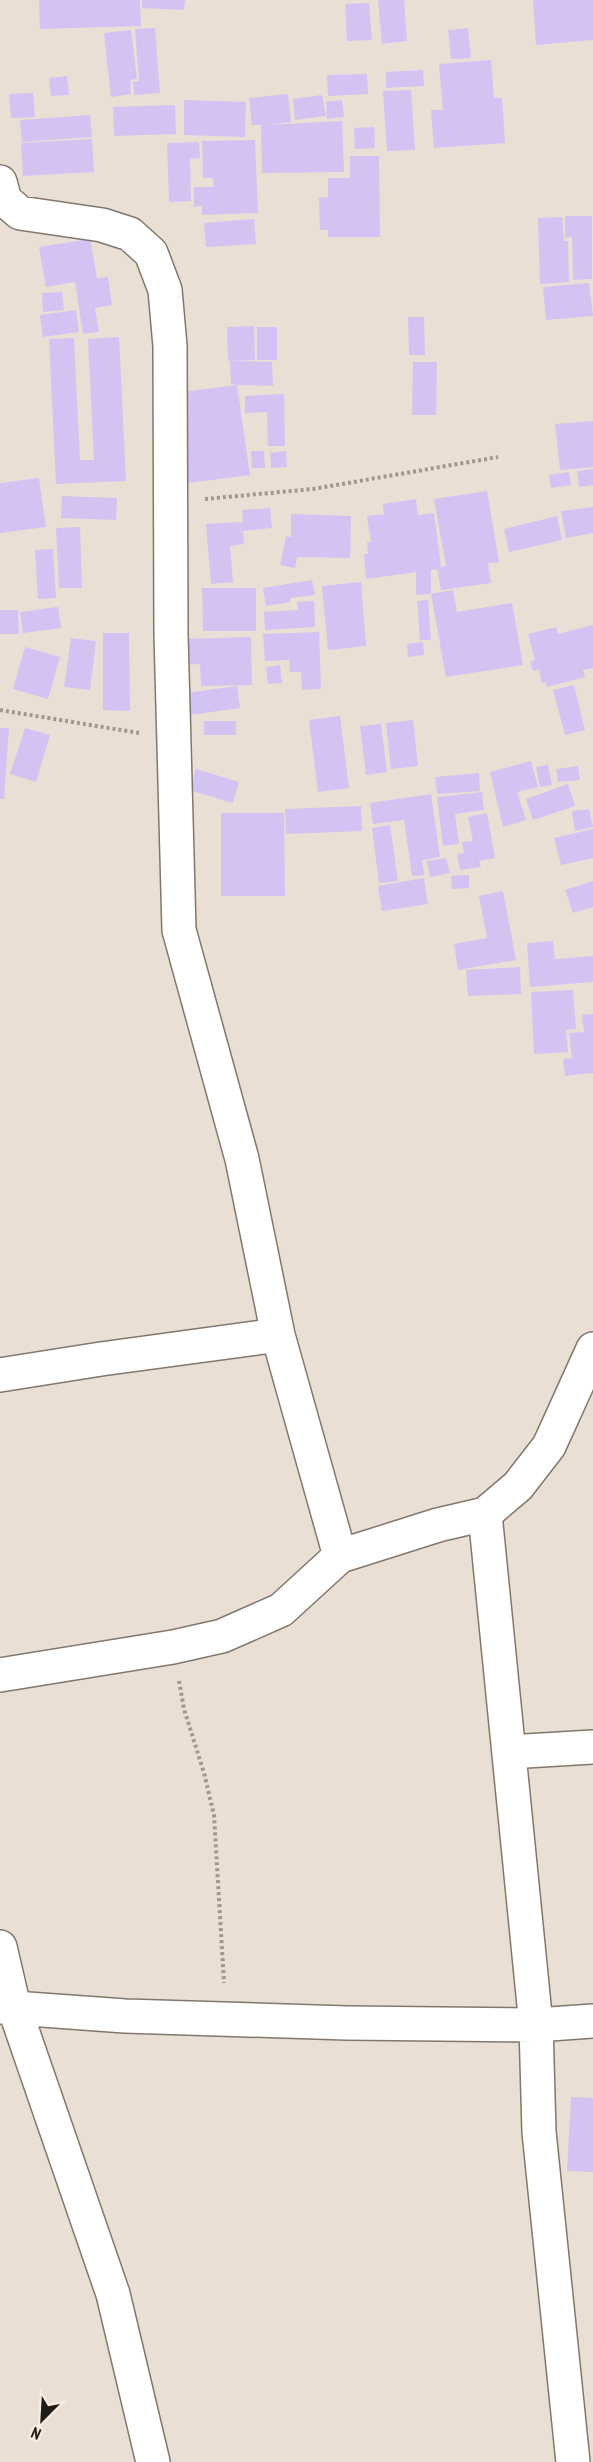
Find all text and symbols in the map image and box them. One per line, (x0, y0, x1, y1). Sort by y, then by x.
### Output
north arrow (12, 2390, 72, 2450)
text: N (28, 2423, 44, 2445)

